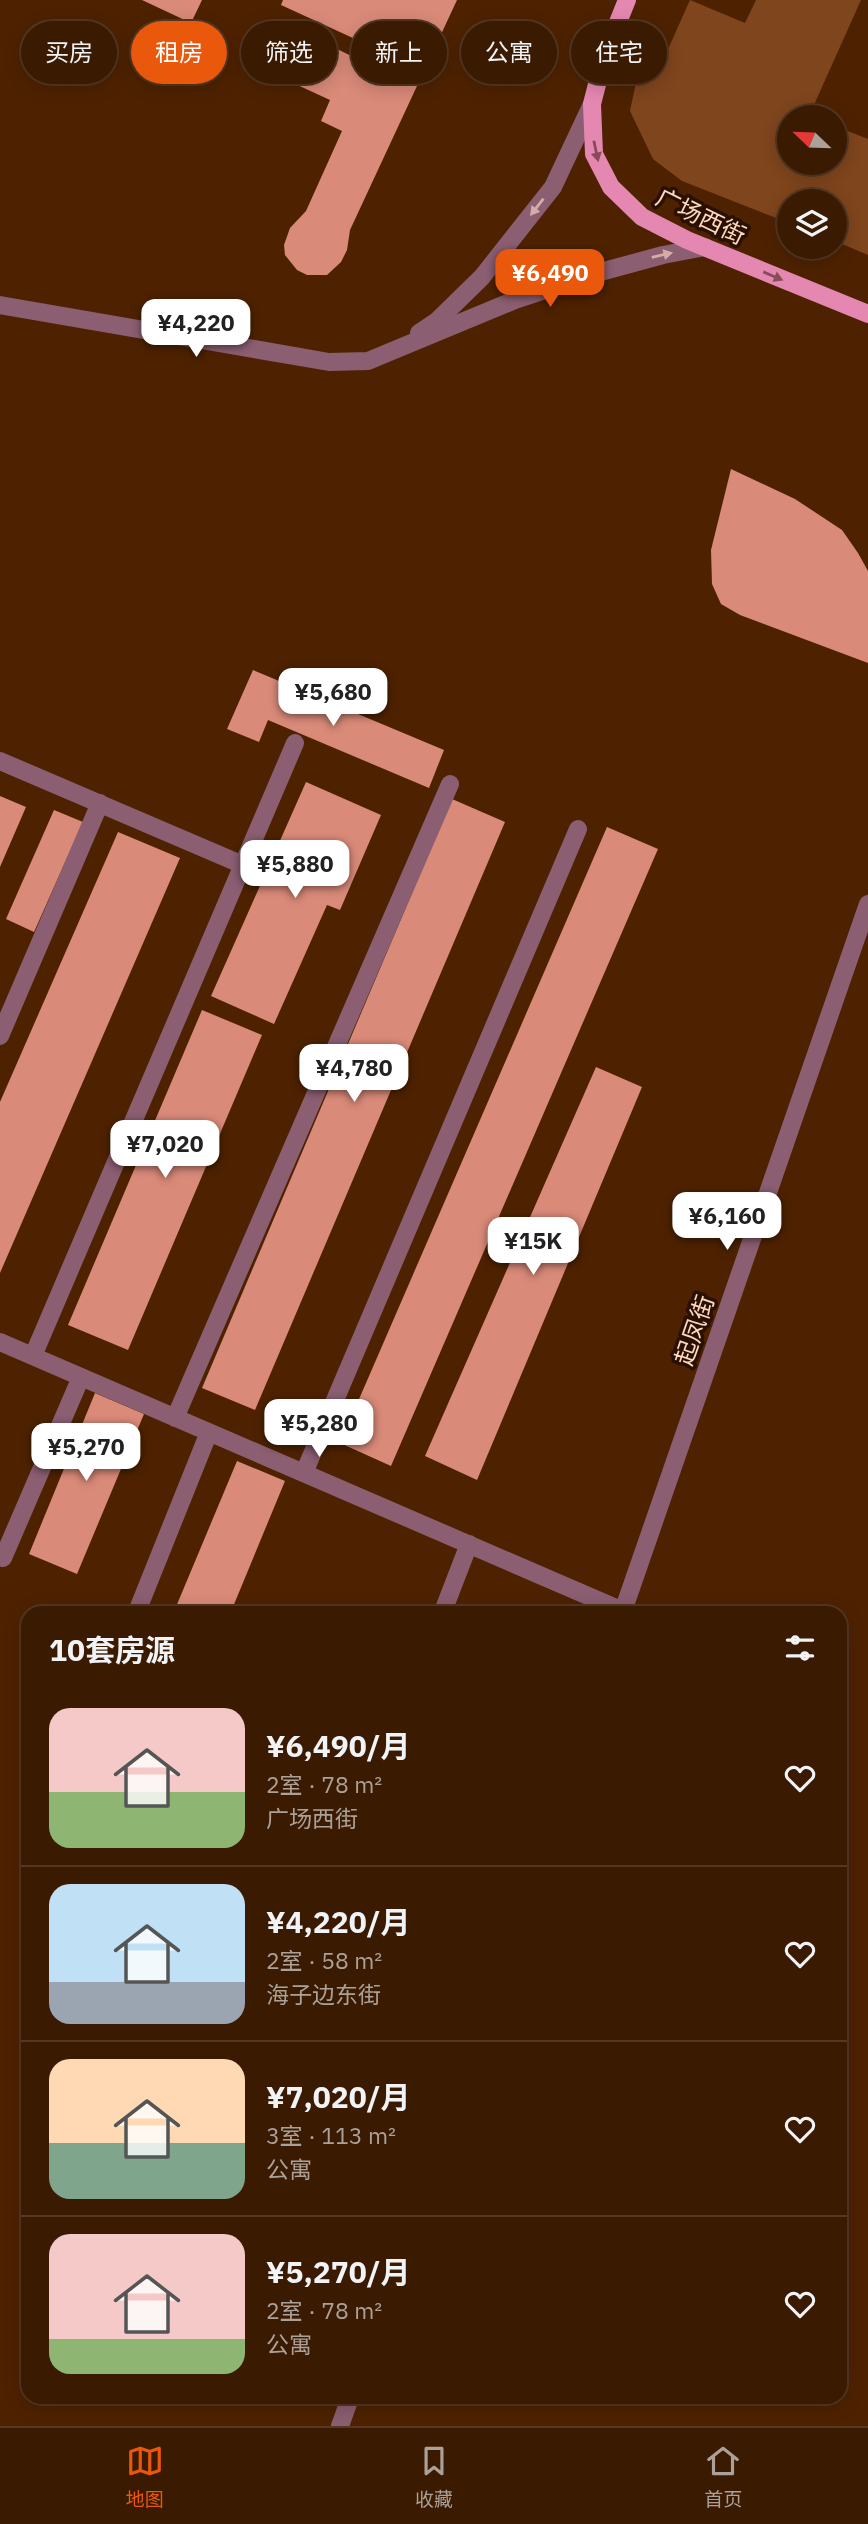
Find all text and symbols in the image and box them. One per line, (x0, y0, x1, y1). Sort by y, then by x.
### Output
chip: 买房 (21, 21, 117, 84)
chip: 租房 (131, 21, 227, 84)
chip: 筛选 (241, 21, 337, 84)
chip: 新上 (351, 21, 447, 84)
chip: 公寓 (461, 21, 557, 84)
chip: 住宅 (571, 21, 667, 84)
north arrow (777, 105, 847, 175)
map controls (777, 105, 847, 259)
one-way arrow (590, 140, 601, 162)
street label: 广场西街 (651, 181, 751, 251)
button: layers (777, 189, 847, 259)
one-way arrow (529, 198, 544, 216)
pin: ¥6,490 (493, 250, 607, 309)
one-way arrow (651, 250, 673, 261)
text: ¥6,490 (511, 257, 589, 287)
one-way arrow (763, 271, 784, 282)
pin: ¥4,220 (139, 300, 253, 359)
text: ¥4,220 (157, 307, 235, 337)
pin: ¥5,680 (276, 668, 390, 728)
text: ¥5,680 (294, 676, 372, 706)
pin: ¥5,880 (238, 841, 352, 900)
text: ¥5,880 (256, 848, 334, 878)
pin: ¥4,780 (297, 1044, 411, 1104)
text: ¥4,780 (315, 1052, 393, 1082)
pin: ¥7,020 (108, 1120, 222, 1180)
text: ¥7,020 (126, 1128, 204, 1158)
pin: ¥6,160 (670, 1192, 784, 1252)
text: ¥6,160 (688, 1200, 766, 1230)
pin: ¥15K (492, 1218, 574, 1277)
text: ¥15K (504, 1225, 562, 1255)
street label: 起凤街 (667, 1291, 721, 1369)
pin: ¥5,280 (262, 1400, 376, 1459)
text: ¥5,280 (280, 1407, 358, 1437)
pin: ¥5,270 (29, 1424, 143, 1483)
text: ¥5,270 (47, 1431, 125, 1461)
icon: filters (781, 1629, 819, 1667)
text: 10套房源 (49, 1630, 175, 1669)
text: ¥6,490/月 (266, 1726, 411, 1765)
icon: home (105, 1736, 189, 1820)
icon: heart (781, 1759, 819, 1797)
text: 2室 · 78 m² (266, 1769, 382, 1799)
text: 广场西街 (266, 1803, 358, 1833)
text: ¥4,220/月 (266, 1902, 411, 1941)
icon: home (105, 1912, 189, 1996)
icon: heart (781, 1935, 819, 1973)
text: 2室 · 58 m² (266, 1945, 382, 1975)
text: 海子边东街 (266, 1979, 381, 2009)
text: ¥7,020/月 (266, 2077, 411, 2116)
icon: home (105, 2087, 189, 2171)
icon: heart (781, 2110, 819, 2148)
text: 3室 · 113 m² (266, 2120, 396, 2150)
text: 公寓 (266, 2154, 312, 2184)
text: ¥5,270/月 (266, 2252, 411, 2291)
icon: home (105, 2262, 189, 2346)
icon: heart (781, 2285, 819, 2323)
text: 2室 · 78 m² (266, 2295, 382, 2325)
text: 公寓 (266, 2329, 312, 2359)
tab: 地图 (126, 2442, 164, 2511)
tab: 收藏 (415, 2442, 453, 2511)
tab: 首页 (704, 2442, 742, 2511)

